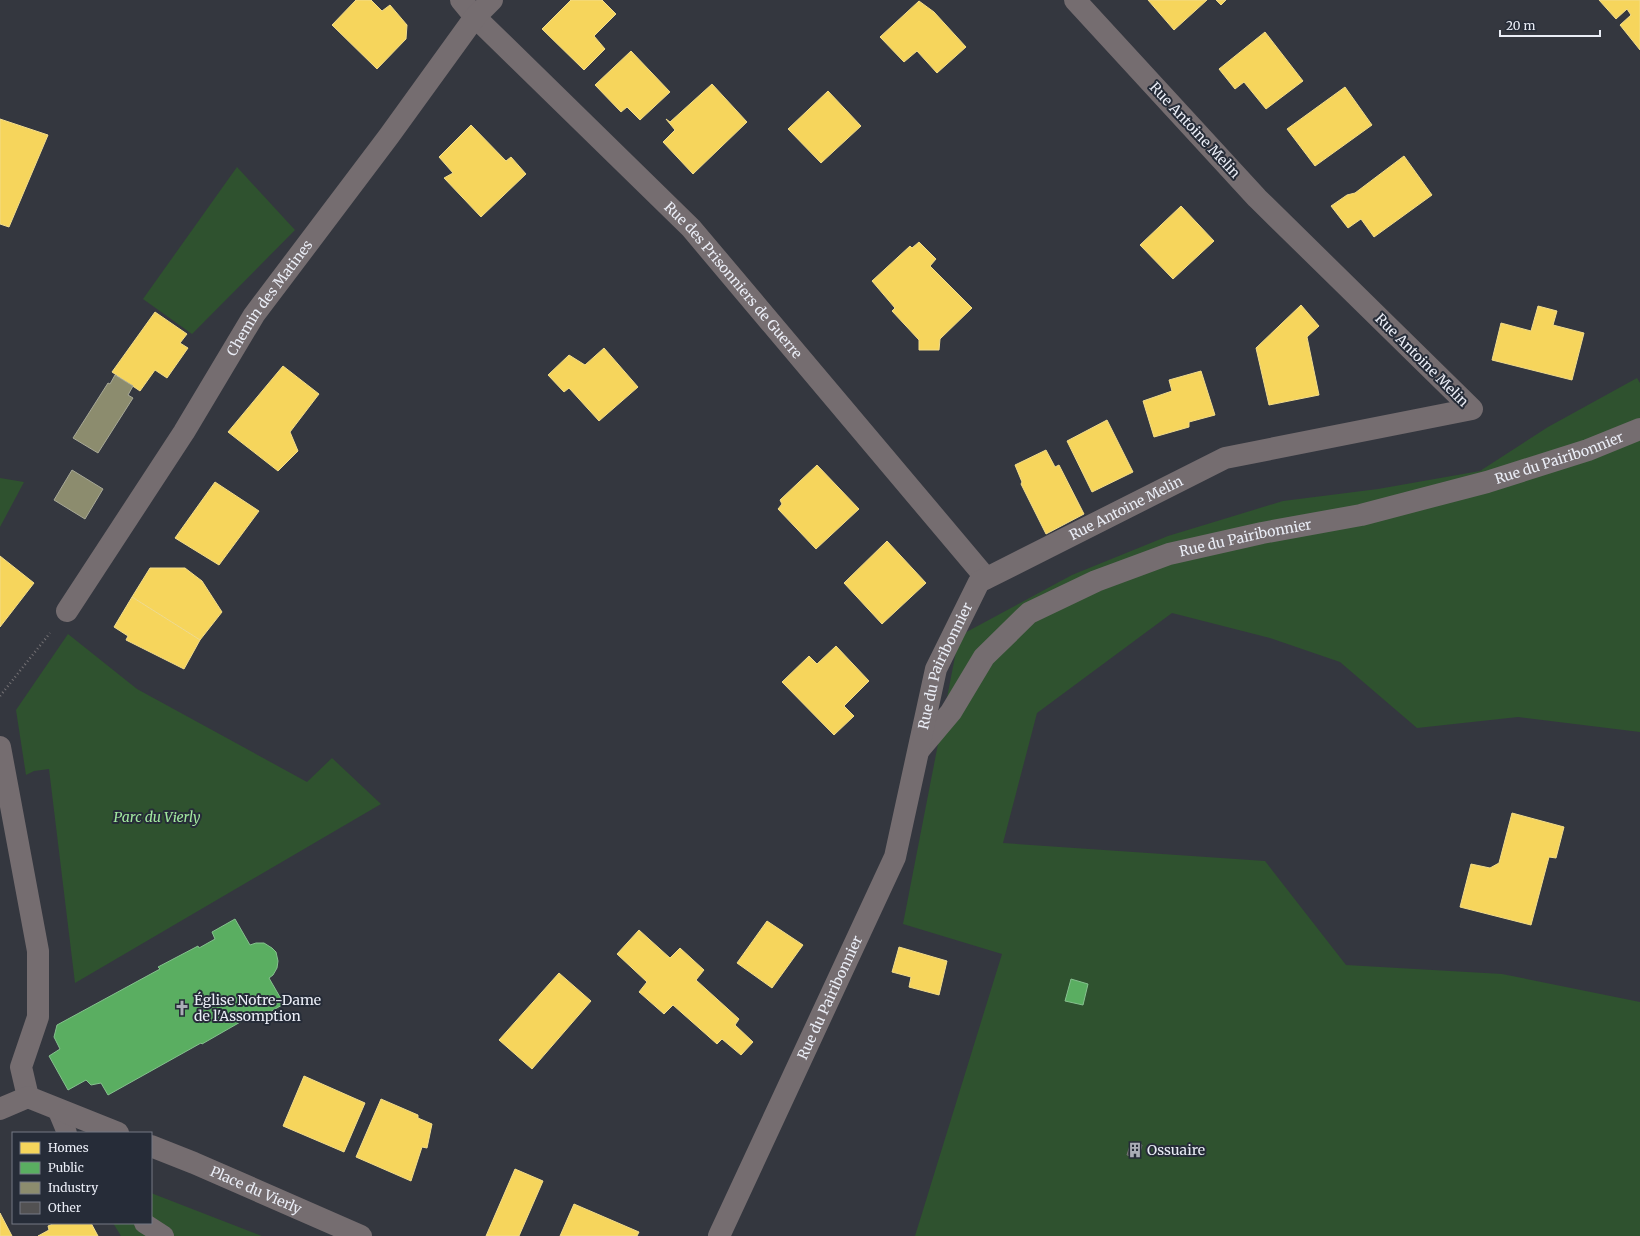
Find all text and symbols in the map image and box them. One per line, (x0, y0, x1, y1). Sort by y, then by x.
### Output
scale bar (1500, 12, 1600, 38)
text: 20 m (1506, 18, 1535, 33)
street label: Rue Antoine Melin (1146, 78, 1244, 182)
street label: Rue des Prisonniers de Guerre (660, 198, 806, 362)
street label: Chemin des Matines (223, 236, 317, 359)
street label: Rue Antoine Melin (1372, 310, 1472, 410)
street label: Rue du Pairibonnier (1492, 428, 1626, 488)
street label: Rue Antoine Melin (1066, 472, 1186, 544)
street label: Rue du Pairibonnier (1178, 515, 1313, 560)
street label: Rue du Pairibonnier (914, 599, 976, 731)
park label: Parc du Vierly (114, 808, 201, 826)
street label: Rue du Pairibonnier (793, 933, 866, 1062)
place label: Église Notre-Dame de l'Assomption (194, 991, 321, 1025)
church icon: Église Notre-Dame de l'Assomption (173, 999, 191, 1017)
legend (12, 1132, 152, 1224)
text: Homes (48, 1140, 89, 1155)
building icon: Ossuaire (1126, 1141, 1144, 1159)
place label: Ossuaire (1147, 1141, 1205, 1159)
text: Public (48, 1160, 84, 1175)
street label: Place du Vierly (208, 1162, 305, 1218)
text: Industry (48, 1180, 98, 1195)
text: Other (48, 1200, 82, 1215)

